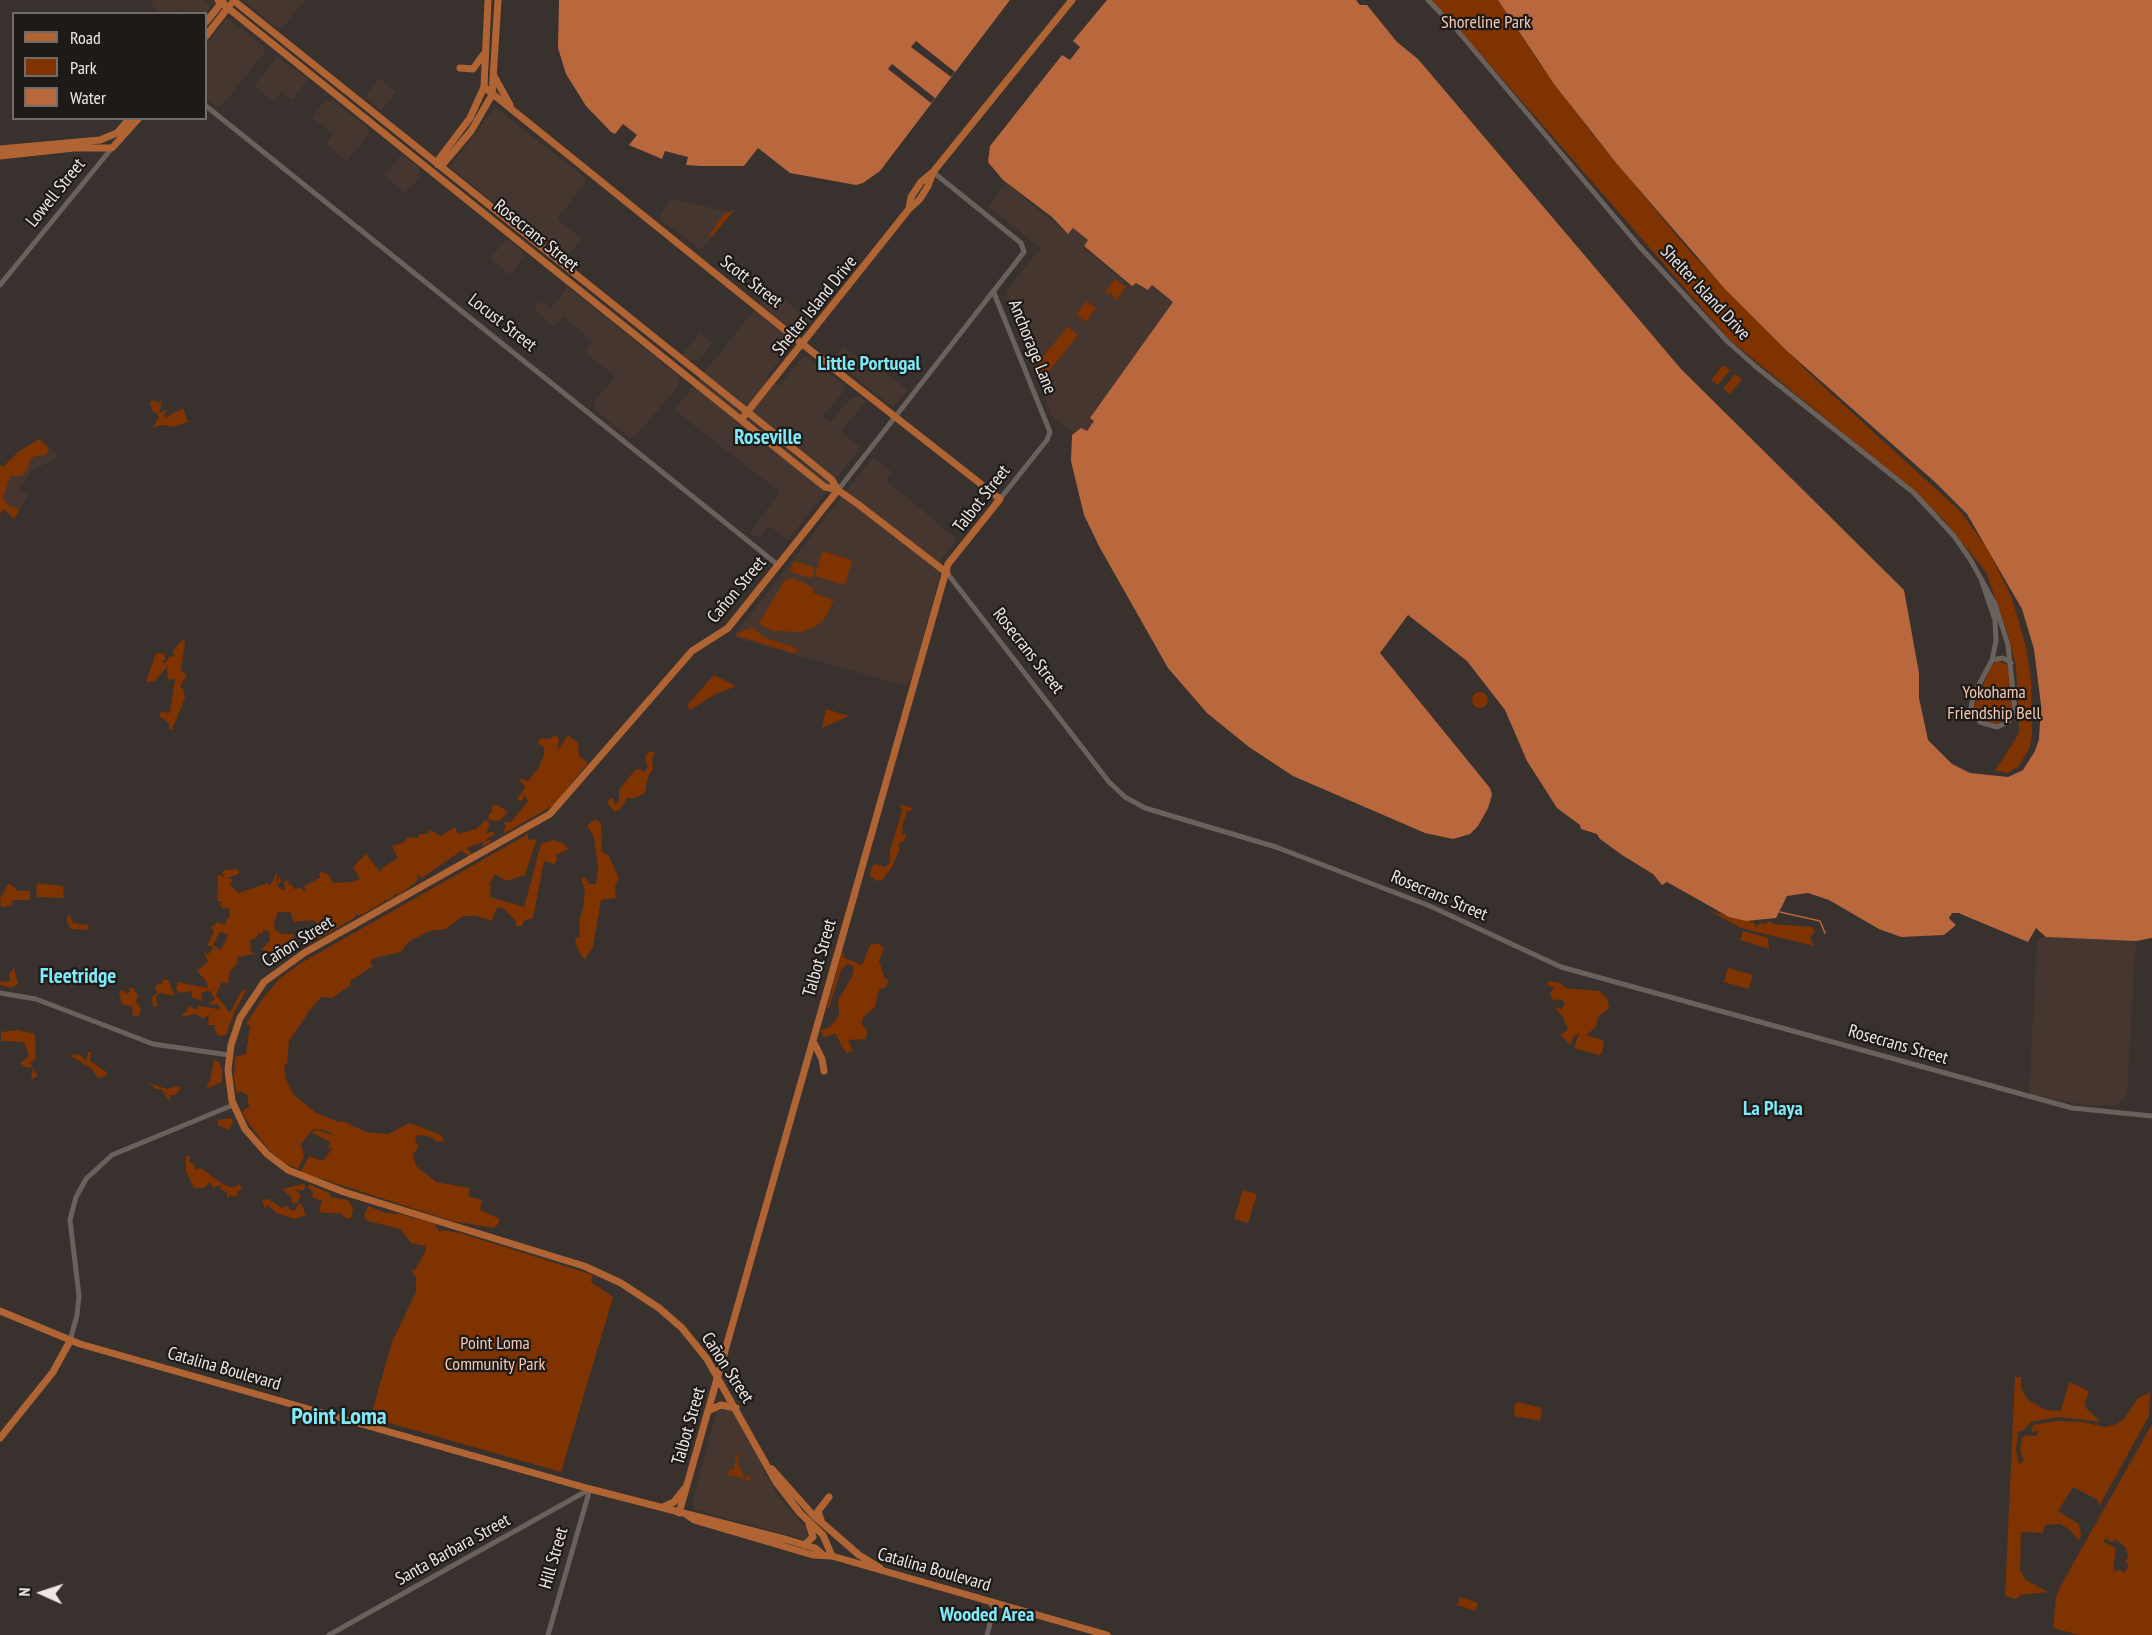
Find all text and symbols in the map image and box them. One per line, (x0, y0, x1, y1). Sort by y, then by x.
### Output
legend (12, 12, 207, 120)
park label: Shoreline Park (1441, 12, 1531, 34)
text: Road (70, 26, 101, 49)
text: Park (70, 56, 97, 79)
text: Water (70, 86, 106, 109)
street label: Lowell Street (22, 154, 90, 232)
street label: Rosecrans Street (489, 195, 583, 277)
street label: Shelter Island Drive (1655, 241, 1755, 345)
street label: Scott Street (716, 251, 786, 313)
street label: Shelter Island Drive (768, 252, 862, 360)
street label: Locust Street (464, 290, 540, 356)
street label: Anchorage Lane (1003, 297, 1061, 397)
district label: Little Portugal (818, 352, 920, 376)
district label: Roseville (734, 425, 802, 451)
street label: Talbot Street (949, 461, 1015, 537)
street label: Cañon Street (703, 552, 771, 628)
street label: Rosecrans Street (988, 604, 1068, 698)
park label: Yokohama Friendship Bell (1947, 682, 2041, 724)
street label: Rosecrans Street (1388, 866, 1490, 926)
street label: Cañon Street (258, 912, 338, 972)
street label: Talbot Street (799, 917, 841, 999)
district label: Fleetridge (40, 964, 116, 990)
street label: Rosecrans Street (1846, 1020, 1950, 1070)
district label: La Playa (1743, 1097, 1803, 1121)
street label: Cañon Street (696, 1329, 758, 1407)
park label: Point Loma Community Park (445, 1333, 545, 1376)
street label: Catalina Boulevard (165, 1343, 283, 1395)
street label: Talbot Street (668, 1385, 710, 1467)
district label: Point Loma (291, 1403, 387, 1431)
street label: Santa Barbara Street (392, 1510, 514, 1590)
street label: Hill Street (535, 1525, 573, 1591)
street label: Catalina Boulevard (875, 1544, 993, 1596)
north arrow (12, 1563, 72, 1623)
text: N (14, 1587, 34, 1597)
district label: Wooded Area (940, 1603, 1034, 1627)

